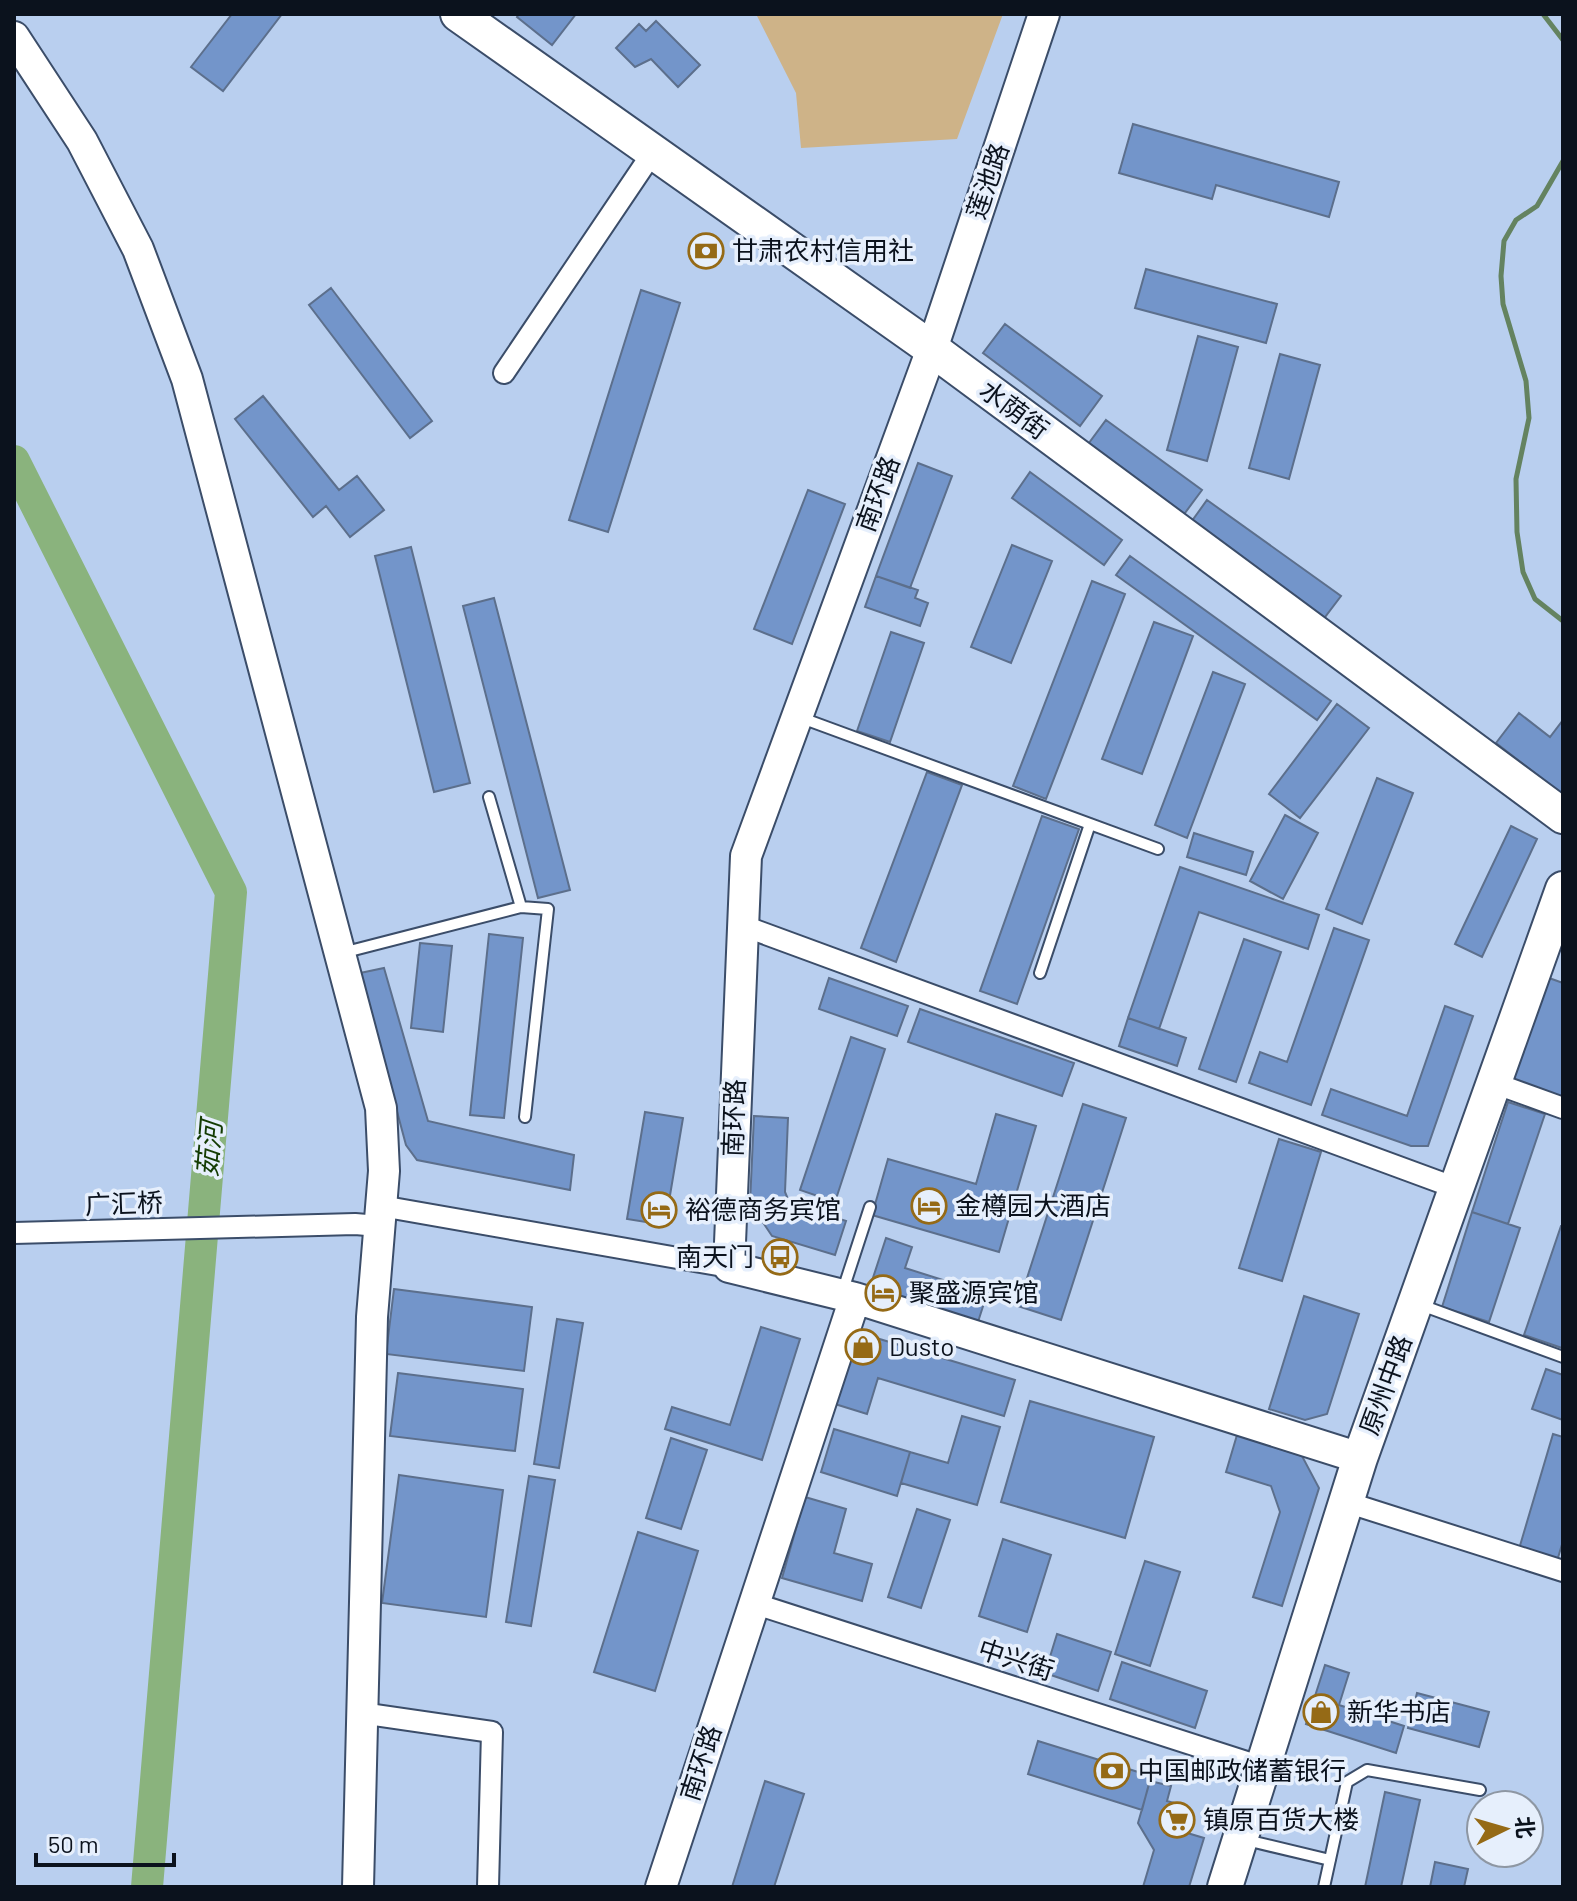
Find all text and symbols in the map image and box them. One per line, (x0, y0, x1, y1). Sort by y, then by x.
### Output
street label: 莲池路 (959, 139, 1014, 222)
bank icon: 甘肃农村信用社 (687, 232, 725, 270)
place label: 甘肃农村信用社 (732, 234, 914, 265)
street label: 水荫街 (974, 373, 1055, 445)
street label: 南环路 (849, 452, 904, 535)
street label: 南环路 (716, 1078, 749, 1157)
water label: 茹河 (189, 1115, 228, 1178)
street label: 广汇桥 (84, 1186, 163, 1219)
hotel icon: 金樽园大酒店 (910, 1187, 948, 1225)
place label: 金樽园大酒店 (955, 1189, 1111, 1220)
hotel icon: 裕德商务宾馆 (640, 1191, 678, 1229)
place label: 裕德商务宾馆 (685, 1193, 841, 1224)
bus stop icon: 南天门 (761, 1238, 799, 1276)
place label: 南天门 (676, 1240, 754, 1271)
hotel icon: 聚盛源宾馆 (864, 1274, 902, 1312)
place label: 聚盛源宾馆 (909, 1276, 1039, 1307)
shop icon: Dusto (844, 1328, 882, 1366)
place label: Dusto (889, 1330, 954, 1361)
street label: 原州中路 (1352, 1330, 1417, 1439)
street label: 中兴街 (975, 1632, 1058, 1685)
shop icon: 新华书店 (1302, 1693, 1340, 1731)
place label: 新华书店 (1347, 1695, 1451, 1726)
street label: 南环路 (673, 1721, 726, 1804)
bank icon: 中国邮政储蓄银行 (1093, 1752, 1131, 1790)
place label: 中国邮政储蓄银行 (1138, 1754, 1346, 1785)
north arrow (1465, 1789, 1545, 1869)
supermarket icon: 镇原百货大楼 (1158, 1801, 1196, 1839)
place label: 镇原百货大楼 (1203, 1803, 1359, 1834)
text: 北 (1512, 1815, 1540, 1839)
scale bar (36, 1817, 174, 1867)
text: 50 m (48, 1829, 99, 1858)

